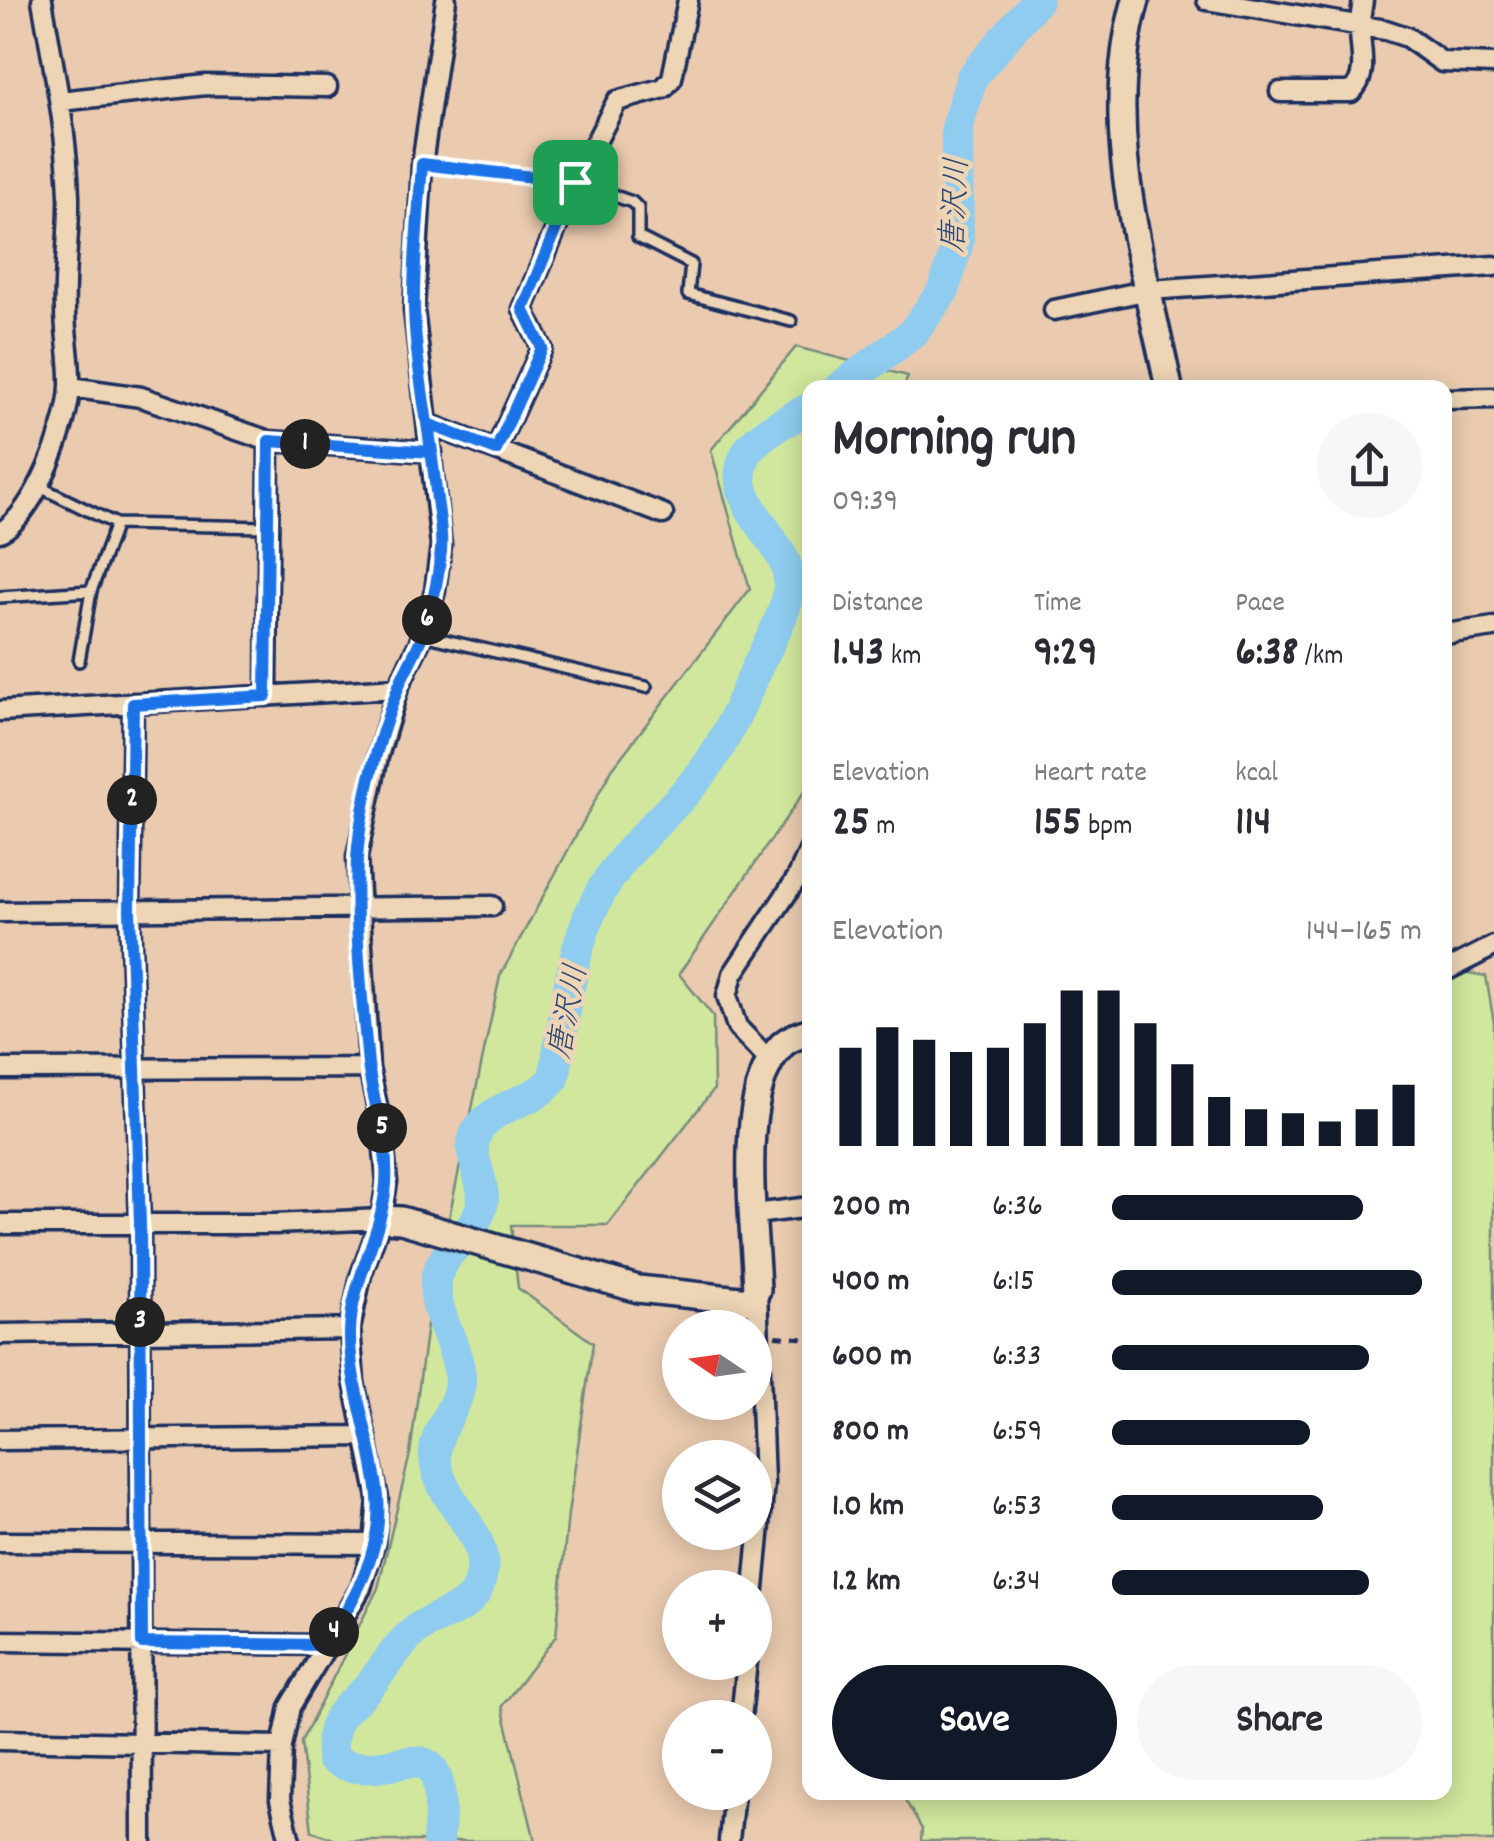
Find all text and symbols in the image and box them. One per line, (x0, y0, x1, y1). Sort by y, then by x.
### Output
pin (533, 140, 618, 225)
icon: arrive (548, 155, 603, 210)
water label: 唐沢川 (933, 156, 983, 254)
text: Morning run (832, 403, 1076, 482)
button: share (1317, 413, 1422, 518)
pin: 1 (280, 419, 330, 469)
text: 1 (302, 424, 308, 464)
text: 09:39 (832, 480, 898, 526)
text: Distance (832, 585, 923, 625)
text: Time (1034, 585, 1082, 625)
text: Pace (1235, 585, 1285, 625)
pin: 6 (402, 595, 452, 645)
text: 6 (420, 600, 434, 640)
text: 1.43 (832, 625, 884, 685)
text: 9:29 (1034, 625, 1097, 685)
text: 6:38 (1235, 625, 1298, 685)
text: km (884, 638, 921, 678)
text: /km (1298, 638, 1343, 678)
text: Elevation (832, 755, 929, 795)
text: Heart rate (1034, 755, 1147, 795)
text: kcal (1235, 755, 1278, 795)
pin: 2 (107, 775, 157, 825)
text: 2 (126, 780, 138, 820)
text: 25 (832, 795, 870, 855)
text: 155 (1034, 795, 1082, 855)
text: 114 (1235, 795, 1271, 855)
text: m (870, 808, 895, 848)
text: bpm (1082, 808, 1132, 848)
text: Elevation (832, 910, 943, 956)
text: 144–165 m (1306, 910, 1422, 956)
water label: 唐沢川 (539, 960, 603, 1063)
pin: 5 (357, 1103, 407, 1153)
text: 5 (376, 1108, 388, 1148)
text: 200 m (832, 1185, 910, 1231)
text: 6:36 (992, 1185, 1043, 1231)
text: 400 m (832, 1260, 909, 1306)
text: 6:15 (992, 1260, 1035, 1306)
pin: 3 (115, 1297, 165, 1347)
text: 3 (134, 1302, 146, 1342)
north arrow (662, 1310, 772, 1420)
map controls (662, 1310, 772, 1810)
text: 600 m (832, 1335, 912, 1381)
text: 6:33 (992, 1335, 1041, 1381)
text: 800 m (832, 1410, 909, 1456)
text: 6:59 (992, 1410, 1042, 1456)
button: layers (662, 1440, 772, 1550)
text: 1.0 km (832, 1485, 904, 1531)
text: 6:53 (992, 1485, 1042, 1531)
text: 1.2 km (832, 1560, 901, 1606)
text: 6:34 (992, 1560, 1040, 1606)
button: + (662, 1570, 772, 1680)
pin: 4 (309, 1607, 359, 1657)
text: 4 (328, 1612, 340, 1652)
button: Save (832, 1665, 1117, 1780)
button: Share (1137, 1665, 1422, 1780)
button: − (662, 1700, 772, 1810)

